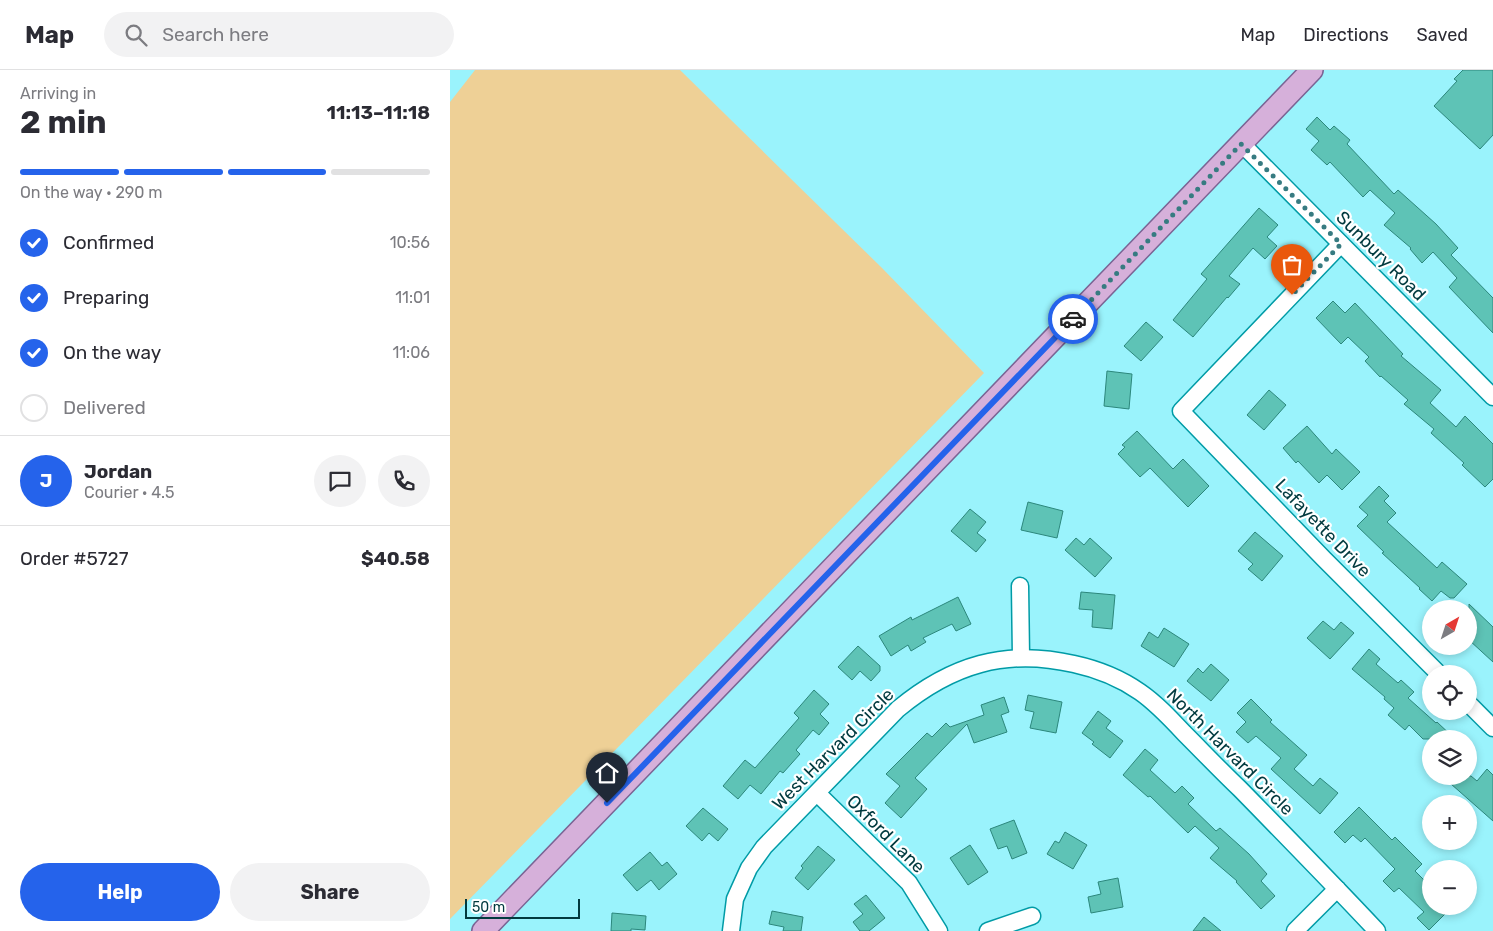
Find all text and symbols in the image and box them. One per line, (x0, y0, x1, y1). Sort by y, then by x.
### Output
search box (104, 12, 454, 57)
text: Map (25, 21, 74, 49)
icon: search (122, 21, 150, 49)
text: Search here (162, 23, 269, 46)
text: Map (1240, 24, 1275, 46)
text: Directions (1303, 24, 1389, 46)
text: Saved (1417, 24, 1468, 46)
text: Arriving in (20, 84, 96, 103)
text: 11:13–11:18 (327, 101, 430, 124)
text: 2 min (20, 103, 107, 141)
text: On the way · 290 m (20, 183, 163, 202)
street label: Sunbury Road (1332, 207, 1430, 305)
icon: check (20, 229, 48, 257)
text: Confirmed (63, 231, 154, 254)
text: 10:56 (390, 233, 430, 252)
pin (1271, 244, 1313, 295)
icon: bag (1278, 251, 1306, 279)
icon: check (20, 284, 48, 312)
text: Preparing (63, 286, 149, 309)
text: 11:01 (395, 288, 430, 307)
courier (1048, 294, 1098, 344)
icon: car (1059, 305, 1087, 333)
icon: check (20, 339, 48, 367)
text: On the way (63, 341, 161, 364)
text: 11:06 (392, 343, 430, 362)
text: Delivered (63, 396, 146, 419)
button: chat (314, 455, 366, 507)
button: phone (378, 455, 430, 507)
text: Jordan (84, 460, 152, 483)
text: J (40, 469, 52, 492)
street label: Lafayette Drive (1271, 474, 1375, 582)
text: Courier · 4.5 (84, 483, 174, 502)
text: Order #5727 (20, 547, 128, 570)
text: $40.58 (361, 547, 430, 570)
north arrow (1422, 600, 1478, 655)
map controls (1422, 600, 1477, 915)
button: locate (1422, 665, 1477, 720)
street label: West Harvard Circle (768, 684, 898, 814)
street label: North Harvard Circle (1162, 684, 1298, 820)
button: layers (1422, 730, 1477, 785)
pin (586, 752, 628, 803)
icon: home (593, 759, 621, 787)
street label: Oxford Lane (842, 790, 930, 878)
button: + (1422, 795, 1477, 850)
button: − (1422, 860, 1477, 915)
button: Help (20, 863, 220, 921)
button: Share (230, 863, 430, 921)
scale bar (465, 896, 580, 919)
text: 50 m (472, 899, 505, 916)

